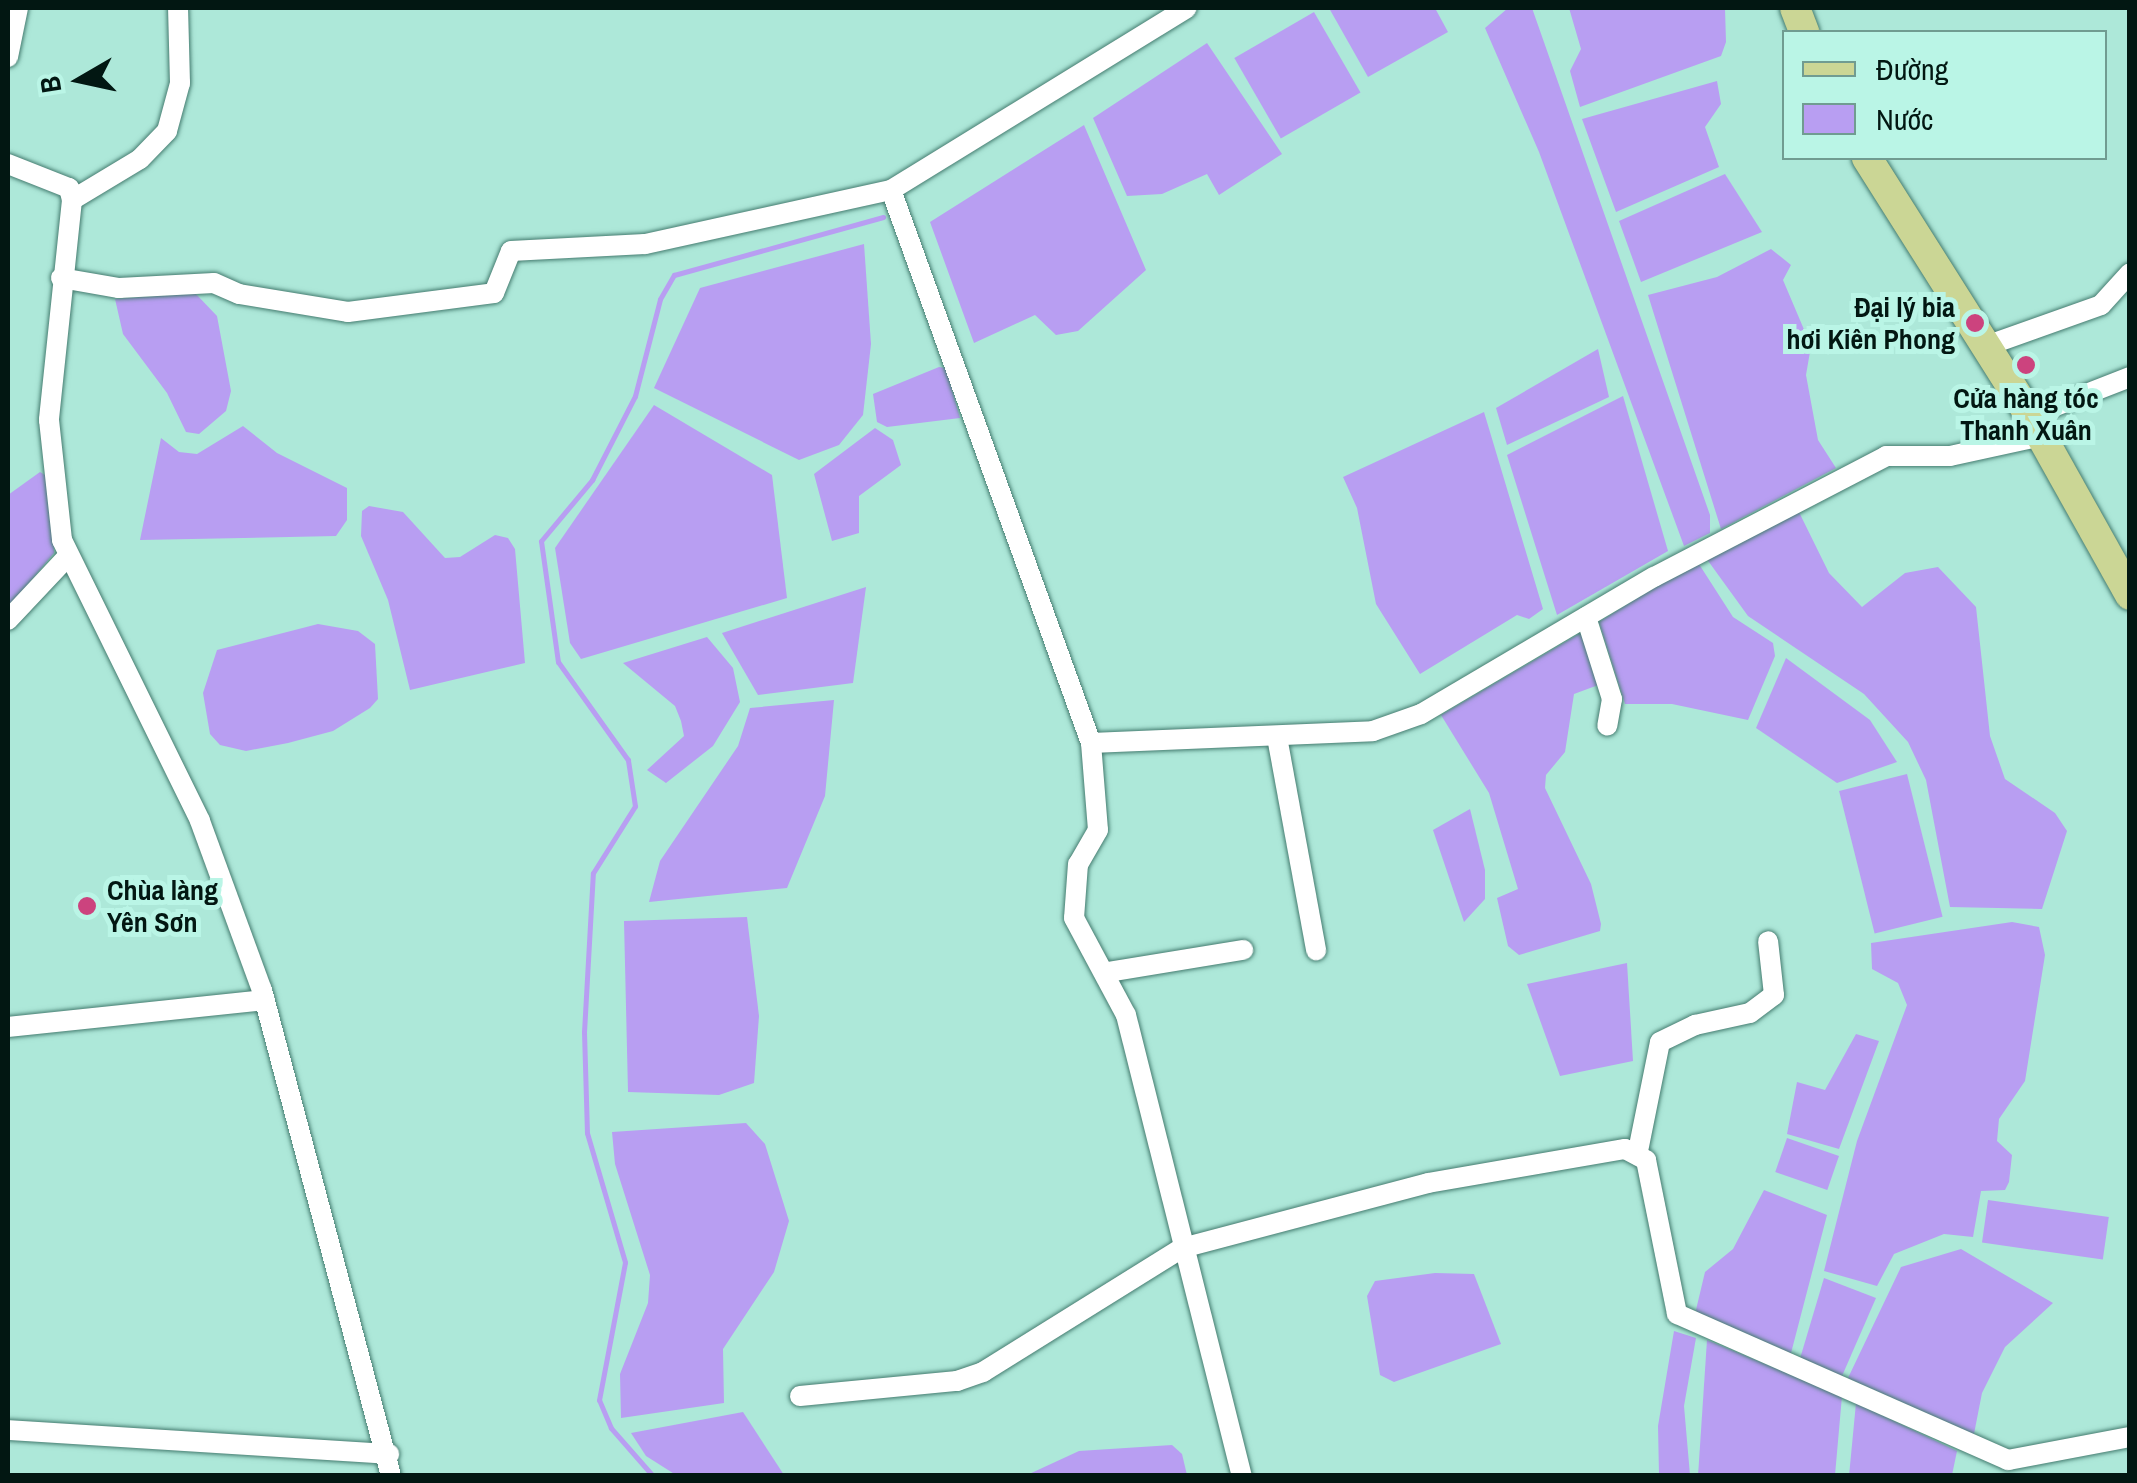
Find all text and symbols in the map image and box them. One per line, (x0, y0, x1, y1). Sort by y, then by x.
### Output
north arrow (30, 30, 130, 130)
legend (1782, 30, 2107, 160)
text: Đường (1876, 49, 1948, 89)
text: B (30, 74, 70, 96)
text: Nước (1876, 99, 1933, 139)
place label: Đại lý bia hơi Kiên Phong (1787, 290, 1955, 356)
marker: Đại lý bia hơi Kiên Phong (1964, 312, 1986, 334)
marker: Cửa hàng tóc Thanh Xuân (2015, 354, 2037, 376)
place label: Cửa hàng tóc Thanh Xuân (1953, 381, 2099, 447)
place label: Chùa làng Yên Sơn (107, 873, 218, 939)
marker: Chùa làng Yên Sơn (76, 895, 98, 917)

